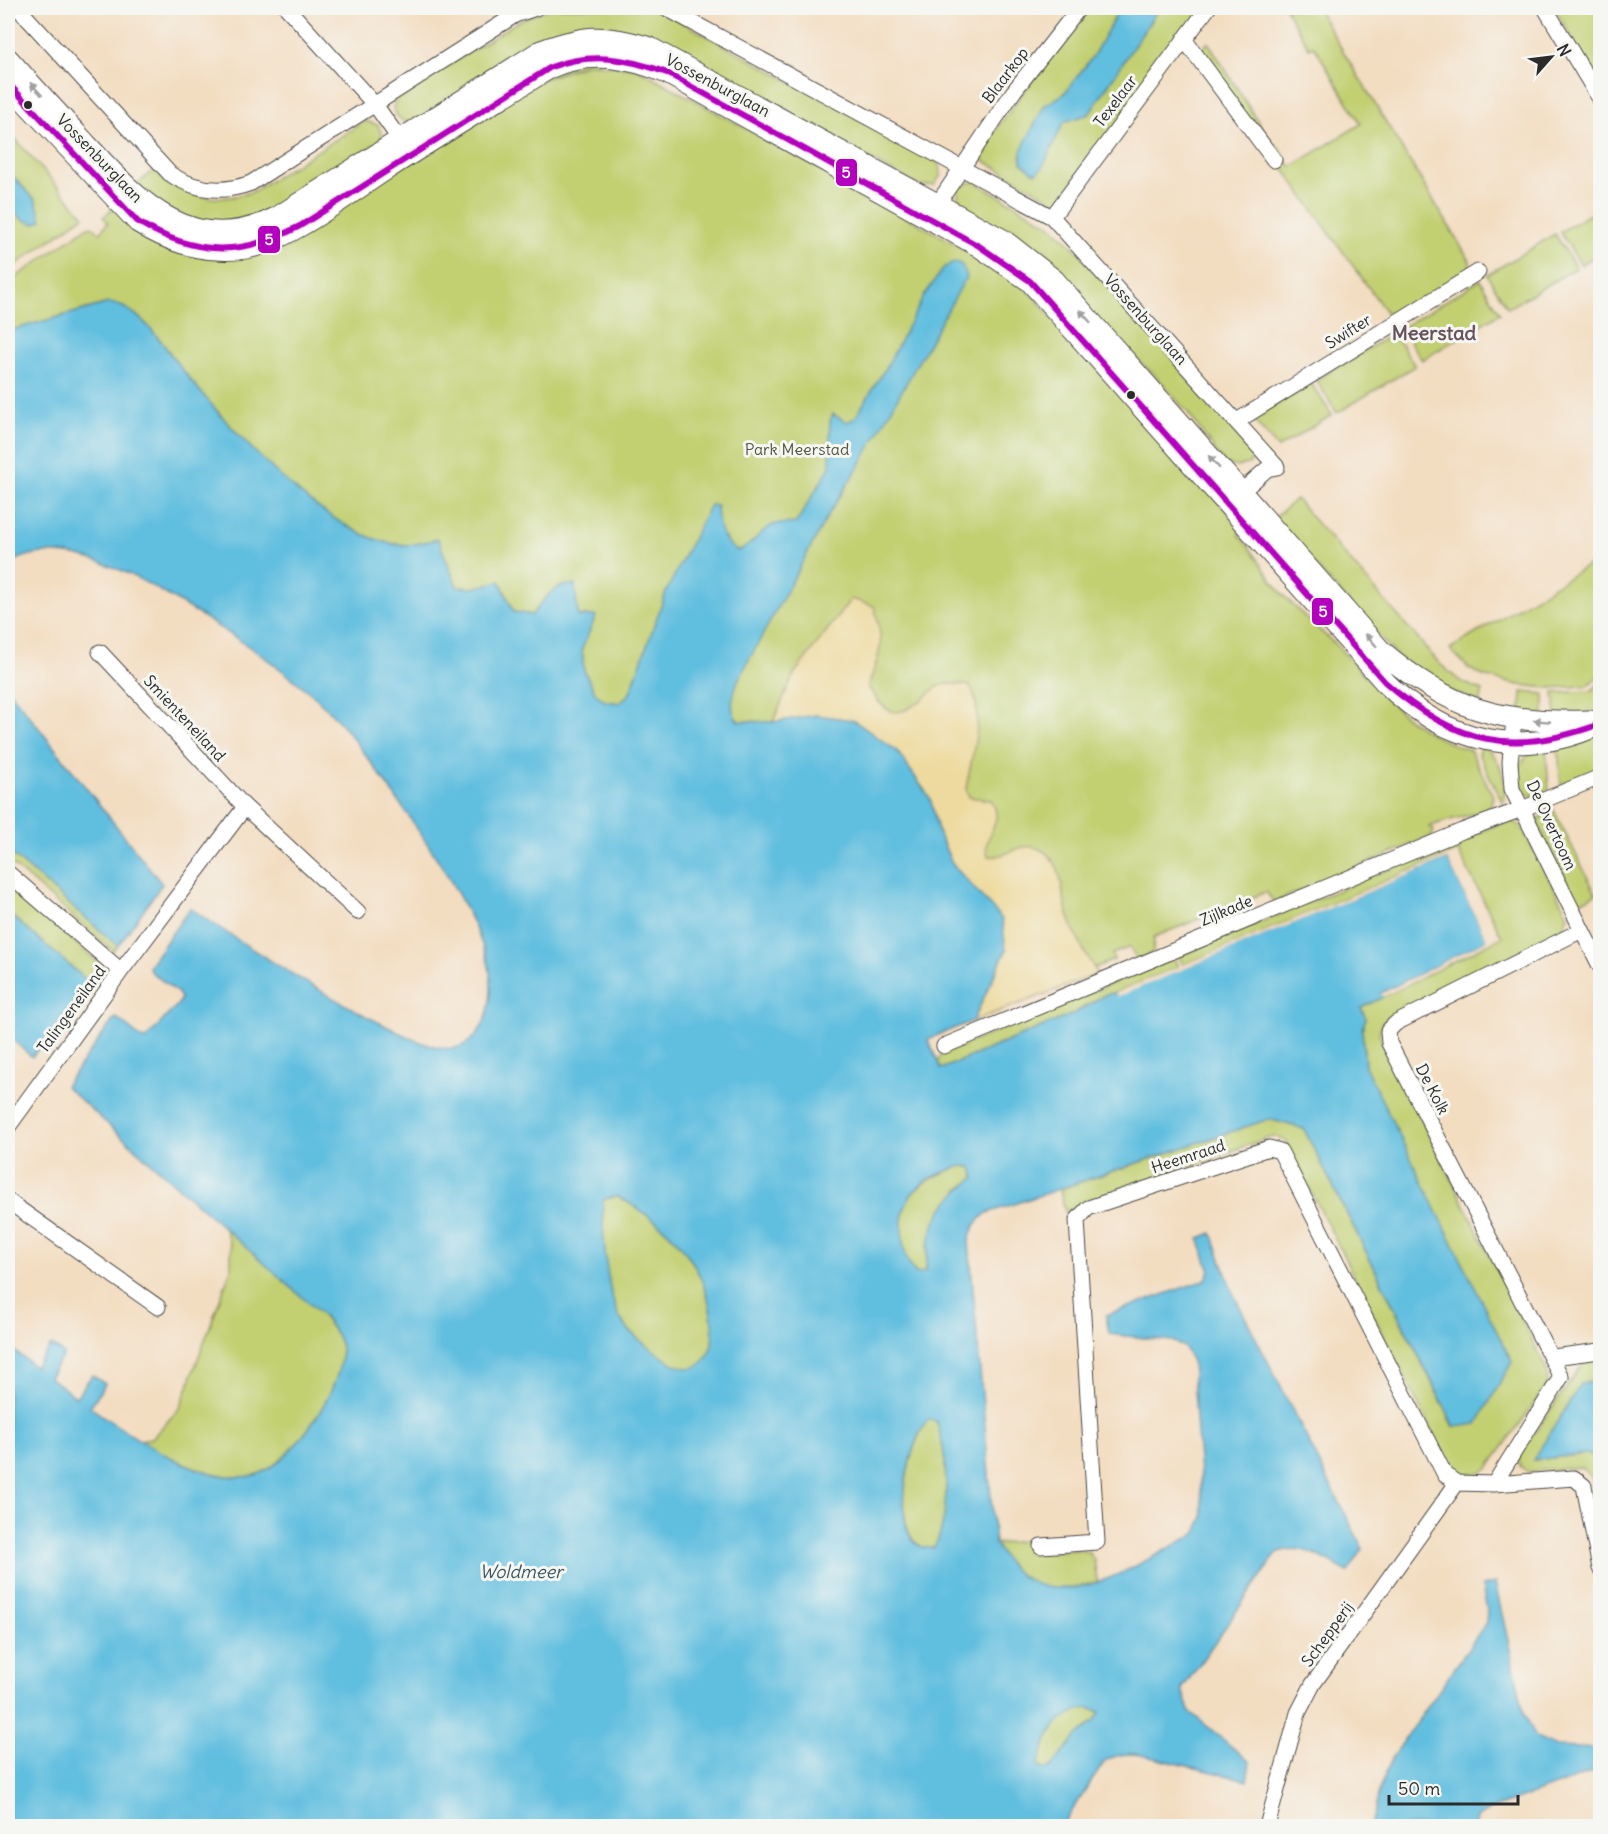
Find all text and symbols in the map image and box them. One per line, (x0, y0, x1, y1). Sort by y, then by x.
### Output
north arrow (1521, 27, 1581, 87)
text: N (1553, 40, 1576, 60)
street label: Blaarkop (977, 43, 1033, 107)
street label: Vossenburglaan (662, 49, 774, 121)
street label: Texelaar (1089, 71, 1141, 131)
one-way arrow (29, 82, 43, 97)
unlabelled marker (22, 99, 34, 111)
street label: Vossenburglaan (53, 110, 147, 206)
line badge: 5 (835, 158, 858, 187)
text: 5 (841, 162, 851, 182)
line badge: 5 (257, 225, 281, 254)
text: 5 (264, 229, 274, 249)
street label: Vossenburglaan (1100, 269, 1192, 369)
one-way arrow (1078, 308, 1092, 323)
street label: Swifter (1321, 309, 1375, 353)
district label: Meerstad (1392, 320, 1477, 345)
unlabelled marker (1125, 389, 1137, 401)
park label: Park Meerstad (745, 439, 849, 459)
one-way arrow (1208, 455, 1221, 470)
line badge: 5 (1311, 597, 1334, 626)
text: 5 (1318, 601, 1328, 621)
one-way arrow (1365, 633, 1378, 648)
street label: Smienteneiland (140, 671, 230, 765)
one-way arrow (1533, 716, 1552, 726)
street label: De Overtoom (1523, 777, 1581, 873)
street label: Zijlkade (1197, 890, 1255, 930)
street label: Talingeneiland (33, 961, 109, 1057)
street label: De Kolk (1412, 1060, 1454, 1118)
street label: Heemraad (1149, 1135, 1227, 1177)
water label: Woldmeer (480, 1560, 565, 1583)
street label: Schepperij (1297, 1598, 1357, 1670)
scale bar (1389, 1768, 1518, 1806)
text: 50 m (1398, 1777, 1440, 1800)

